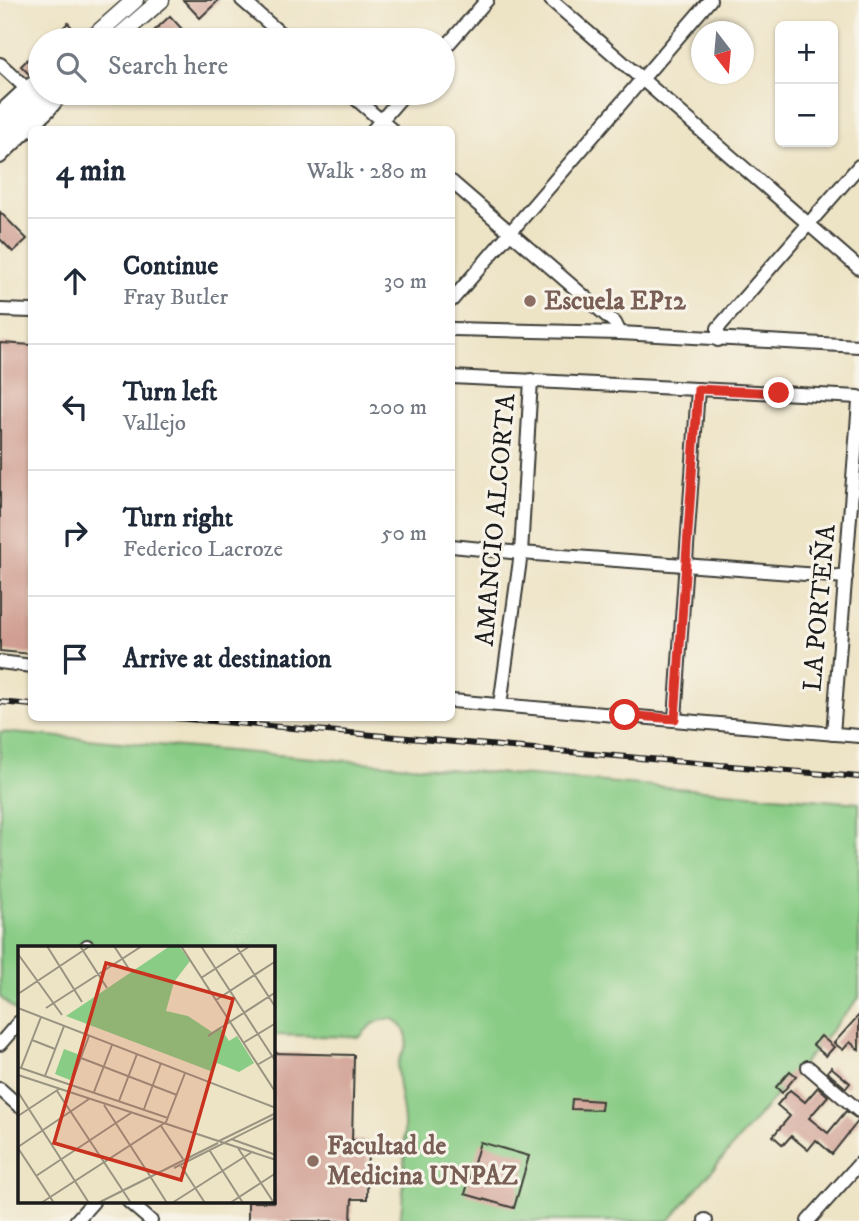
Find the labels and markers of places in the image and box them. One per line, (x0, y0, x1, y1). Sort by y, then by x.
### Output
place label: Escuela EP12 (544, 285, 687, 318)
marker: Escuela EP12 (522, 293, 538, 309)
place label: Facultad de Medicina UNPAZ (327, 1130, 518, 1193)
marker: Facultad de Medicina UNPAZ (305, 1153, 321, 1169)

